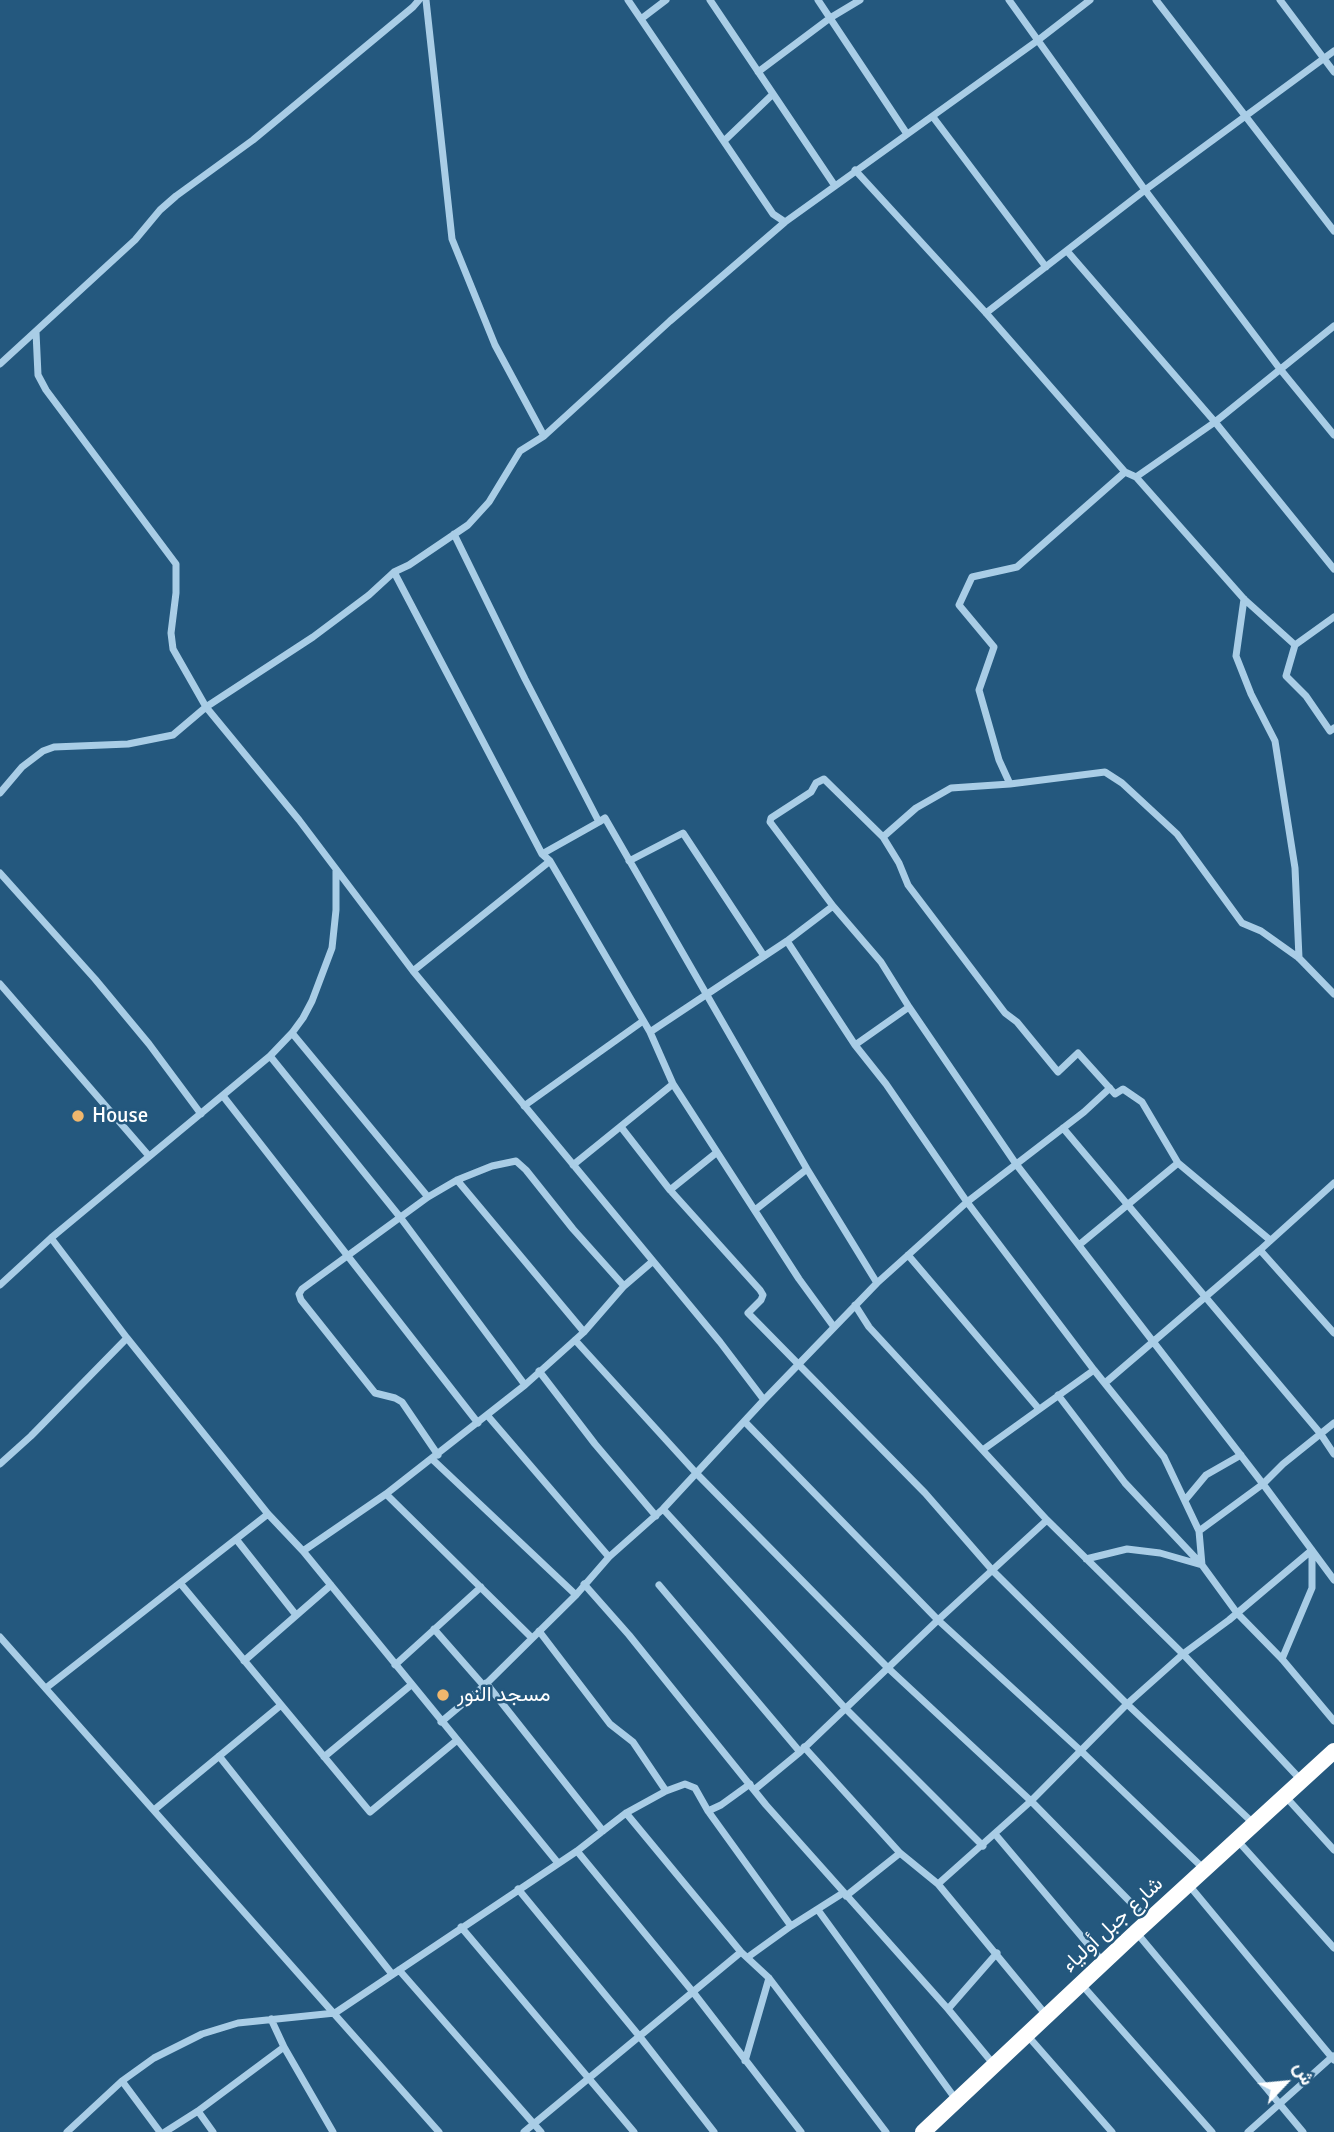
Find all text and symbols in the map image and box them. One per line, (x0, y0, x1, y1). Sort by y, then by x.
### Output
place label: House (92, 1103, 148, 1129)
marker: House (70, 1108, 86, 1124)
place label: مسجد النور (457, 1682, 551, 1708)
marker: مسجد النور (435, 1687, 451, 1703)
street label: شارع جبل أولياء (1057, 1872, 1169, 1978)
north arrow (1250, 2048, 1320, 2118)
text: ش (1288, 2058, 1320, 2089)

